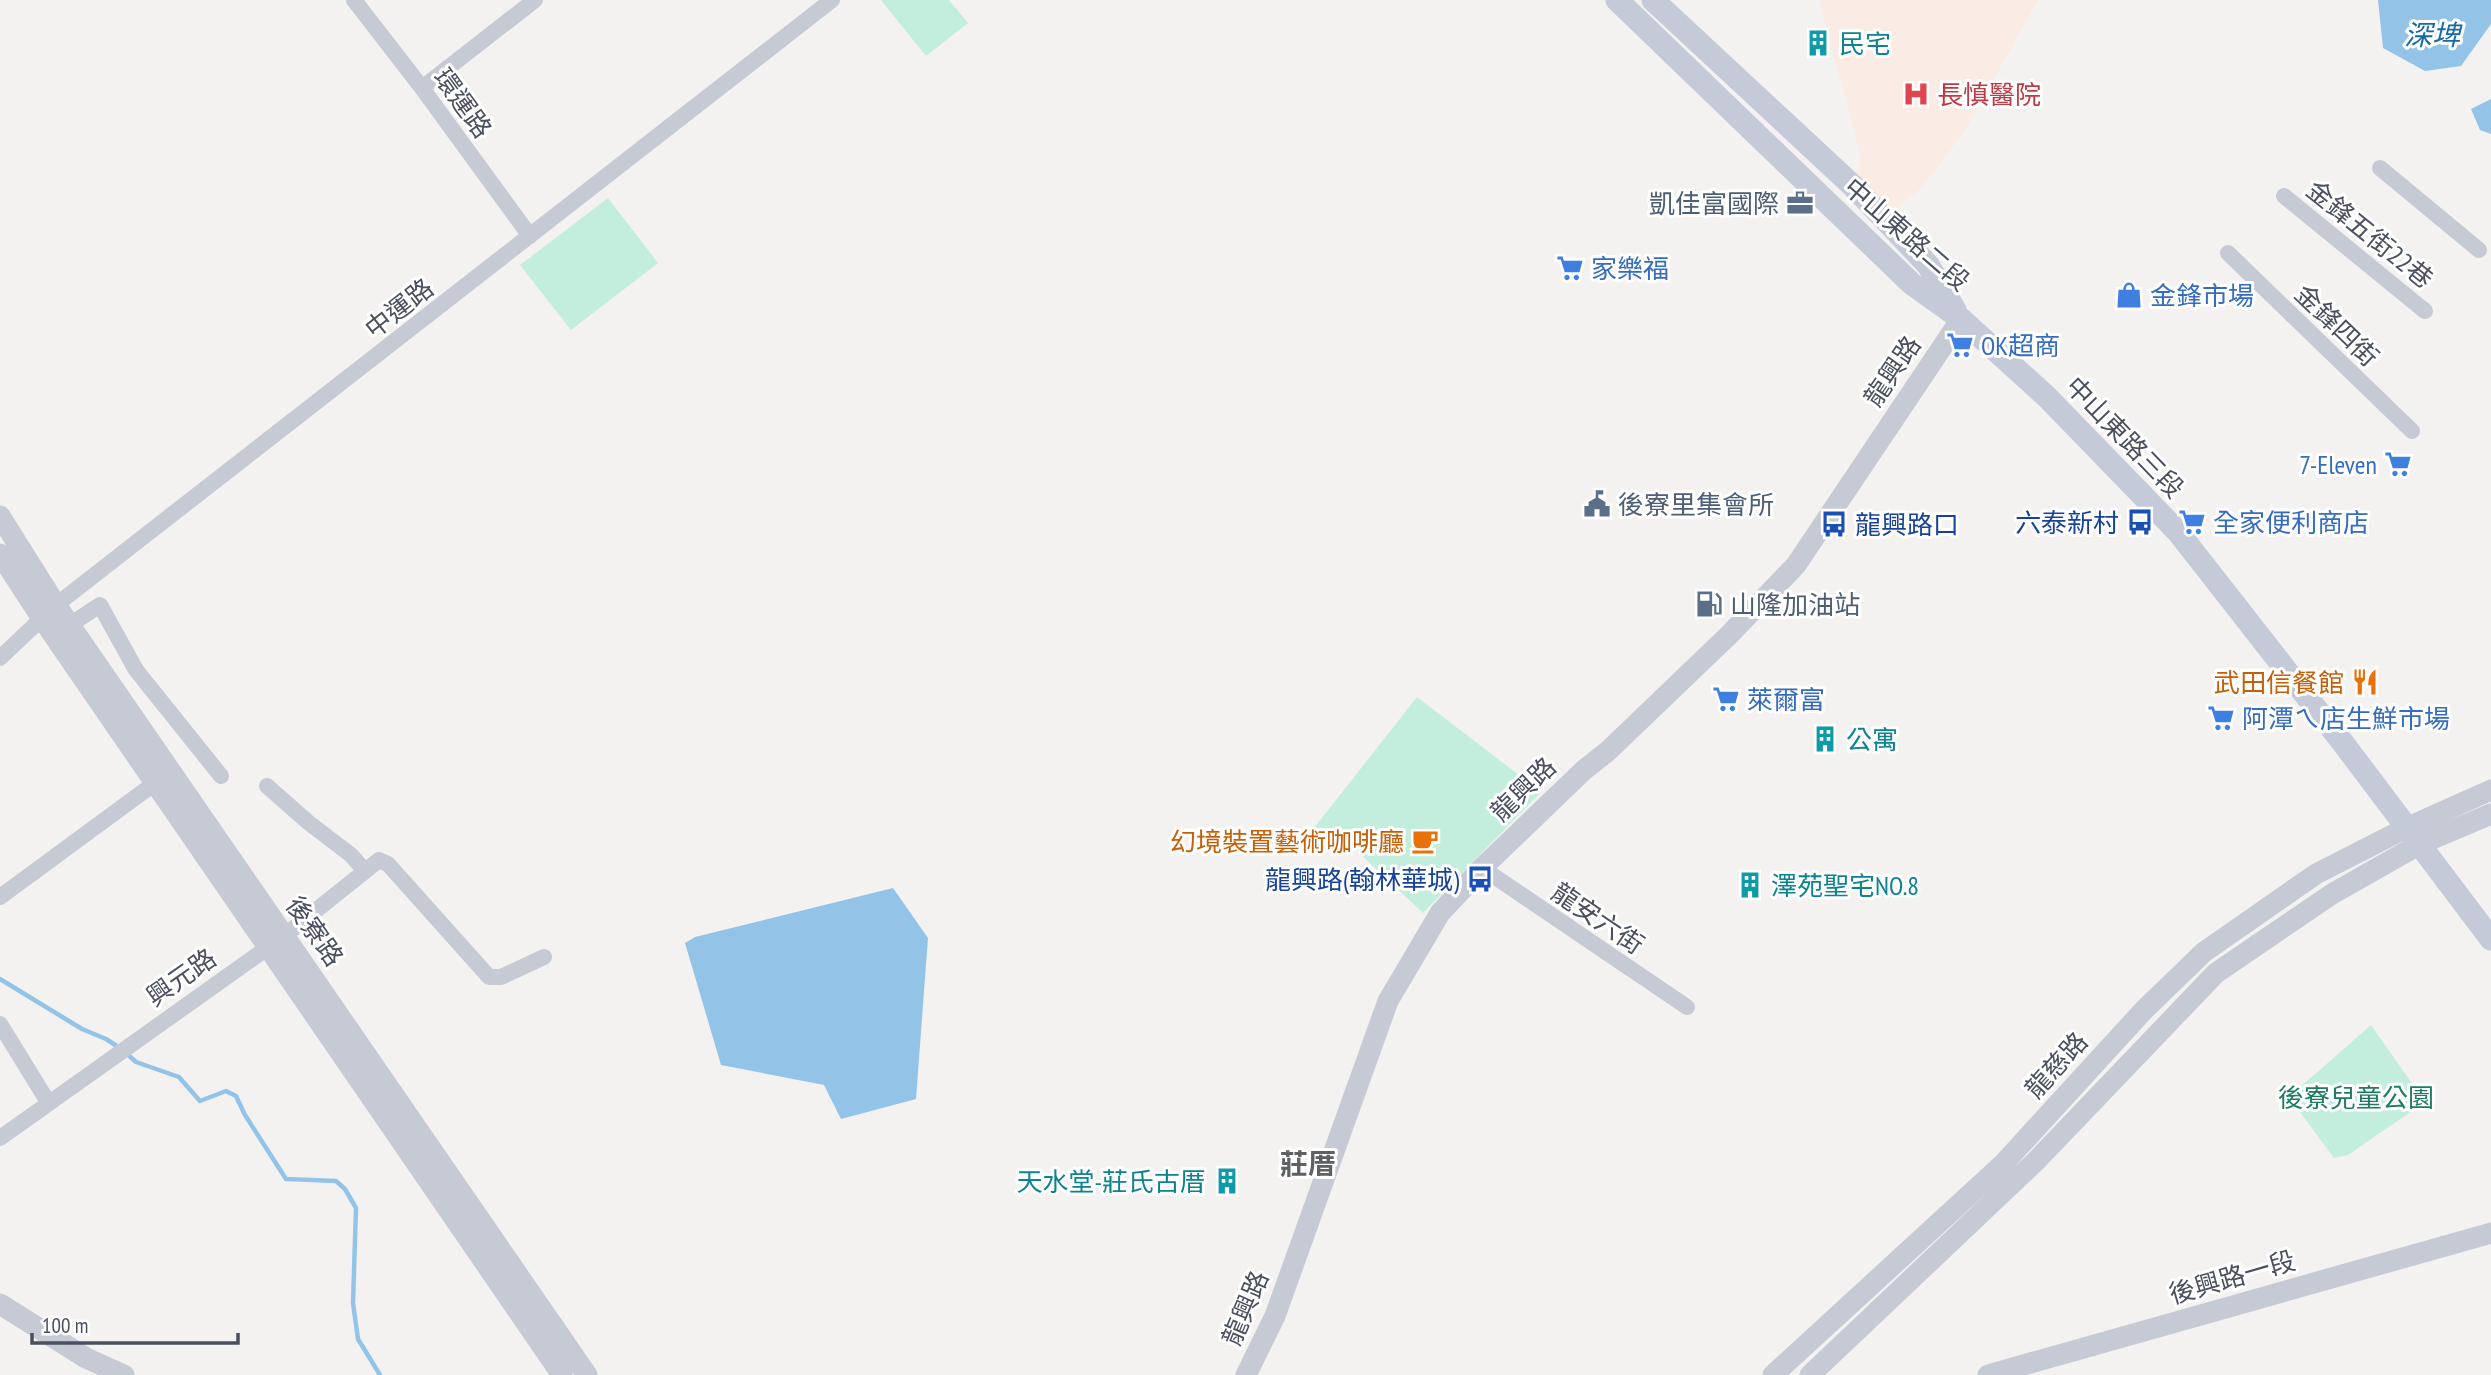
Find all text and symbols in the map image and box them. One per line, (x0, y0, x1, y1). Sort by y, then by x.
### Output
water label: 深埤 (2404, 16, 2463, 53)
place label: 民宅 (1839, 27, 1891, 60)
building icon: 民宅 (1803, 28, 1833, 58)
street label: 環運路 (427, 62, 499, 144)
place label: 長慎醫院 (1937, 78, 2041, 111)
hospital icon: 長慎醫院 (1901, 79, 1931, 109)
street label: 中山東路二段 (1837, 170, 1977, 298)
street label: 金鋒五街22巷 (2300, 173, 2440, 295)
place label: 凱佳富國際 (1649, 187, 1779, 220)
office icon: 凱佳富國際 (1785, 188, 1815, 218)
place label: 家樂福 (1591, 252, 1669, 285)
supermarket icon: 家樂福 (1555, 253, 1585, 283)
street label: 中運路 (358, 271, 440, 345)
street label: 金鋒四街 (2288, 277, 2386, 373)
place label: 金鋒市場 (2150, 279, 2254, 312)
shop icon: 金鋒市場 (2114, 280, 2144, 310)
street label: 龍興路 (1857, 329, 1927, 413)
place label: OK超商 (1981, 329, 2060, 362)
supermarket icon: OK超商 (1945, 330, 1975, 360)
street label: 中山東路三段 (2059, 369, 2191, 505)
place label: 7-Eleven (2299, 448, 2377, 481)
supermarket icon: 7-Eleven (2383, 449, 2413, 479)
place label: 後寮里集會所 (1618, 488, 1774, 521)
public building icon: 後寮里集會所 (1582, 489, 1612, 519)
place label: 六泰新村 (2015, 506, 2119, 539)
place label: 全家便利商店 (2213, 506, 2369, 539)
bus stop icon: 六泰新村 (2125, 507, 2155, 537)
supermarket icon: 全家便利商店 (2177, 507, 2207, 537)
place label: 龍興路口 (1855, 508, 1959, 541)
bus stop icon: 龍興路口 (1819, 509, 1849, 539)
place label: 山隆加油站 (1730, 588, 1860, 621)
fuel station icon: 山隆加油站 (1694, 589, 1724, 619)
place label: 武田信餐館 (2214, 666, 2344, 699)
restaurant icon: 武田信餐館 (2350, 667, 2380, 697)
place label: 萊爾富 (1747, 683, 1825, 716)
supermarket icon: 萊爾富 (1711, 684, 1741, 714)
place label: 阿潭ㄟ店生鮮市場 (2242, 702, 2450, 735)
supermarket icon: 阿潭ㄟ店生鮮市場 (2206, 703, 2236, 733)
place label: 公寓 (1846, 723, 1898, 756)
building icon: 公寓 (1810, 724, 1840, 754)
street label: 龍興路 (1483, 750, 1563, 828)
place label: 幻境裝置藝術咖啡廳 (1170, 825, 1404, 858)
cafe icon: 幻境裝置藝術咖啡廳 (1410, 826, 1440, 856)
place label: 龍興路(翰林華城) (1265, 863, 1459, 896)
bus stop icon: 龍興路(翰林華城) (1465, 864, 1495, 894)
place label: 澤苑聖宅NO.8 (1771, 869, 1919, 902)
building icon: 澤苑聖宅NO.8 (1735, 870, 1765, 900)
street label: 龍安六街 (1546, 875, 1650, 961)
street label: 後寮路 (279, 890, 351, 972)
street label: 興元路 (140, 941, 222, 1013)
street label: 龍慈路 (2018, 1025, 2094, 1105)
park label: 後寮兒童公園 (2278, 1081, 2434, 1114)
district label: 莊厝 (1280, 1145, 1336, 1182)
place label: 天水堂-莊氏古厝 (1016, 1165, 1206, 1198)
building icon: 天水堂-莊氏古厝 (1212, 1166, 1242, 1196)
street label: 後興路一段 (2165, 1243, 2299, 1311)
street label: 龍興路 (1215, 1266, 1275, 1350)
scale bar (32, 1302, 238, 1346)
text: 100 m (42, 1312, 88, 1339)

